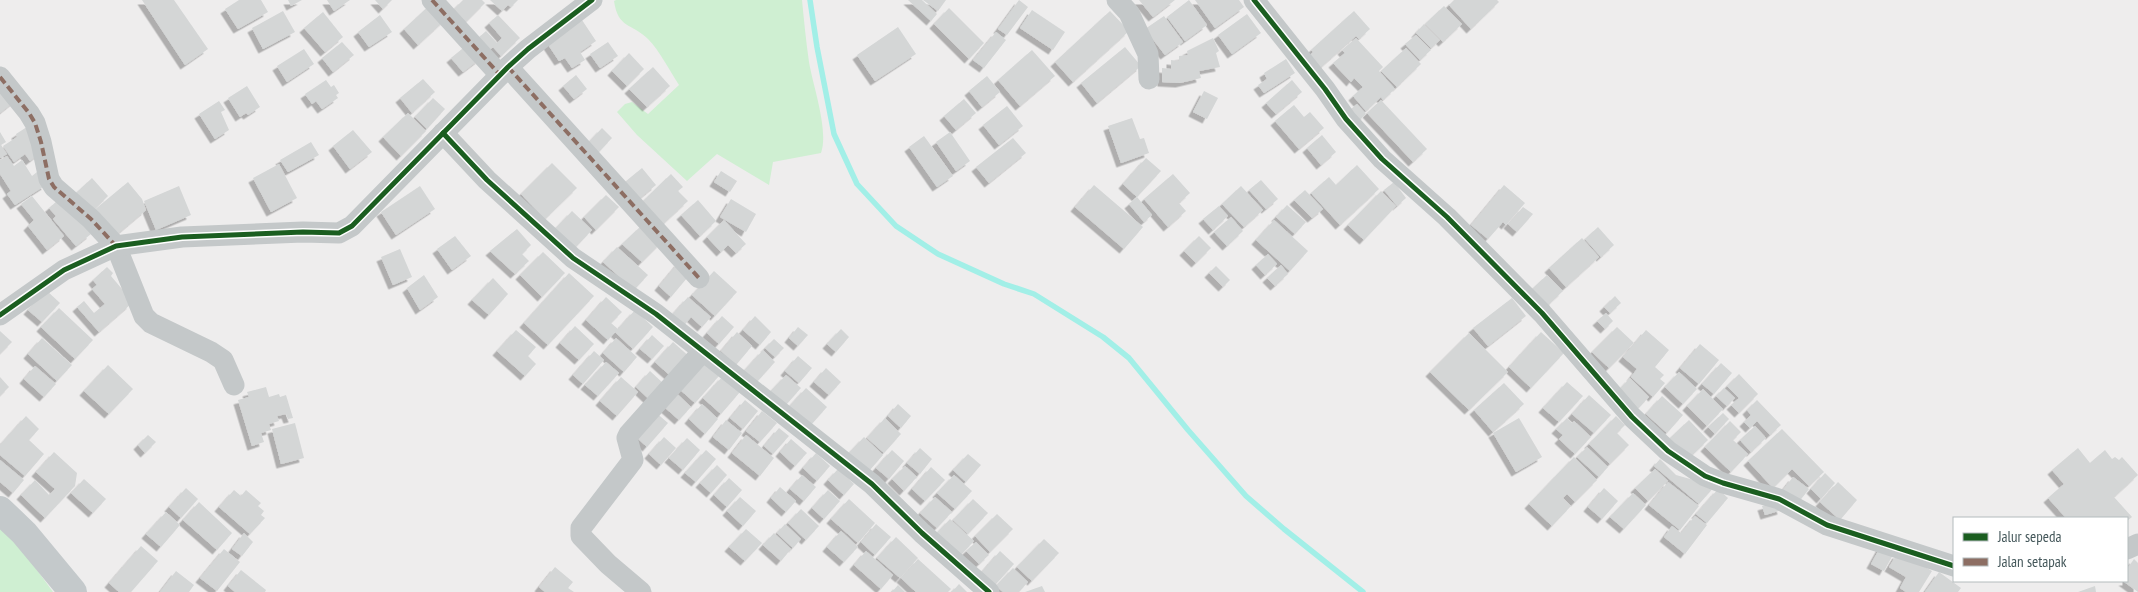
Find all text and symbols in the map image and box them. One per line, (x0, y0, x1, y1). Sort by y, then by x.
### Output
legend (1953, 517, 2128, 582)
text: Jalur sepeda (1997, 527, 2061, 546)
text: Jalan setapak (1997, 552, 2067, 571)

